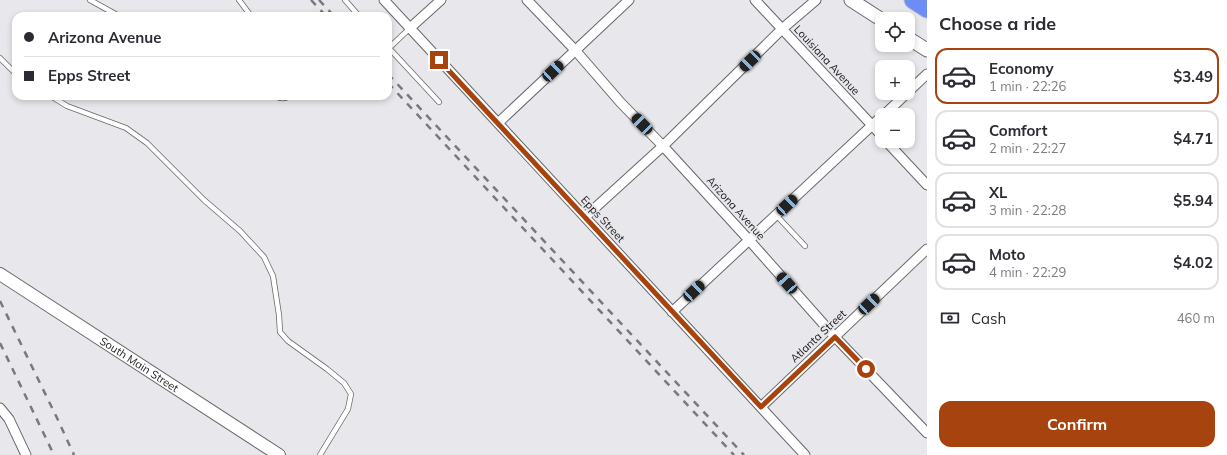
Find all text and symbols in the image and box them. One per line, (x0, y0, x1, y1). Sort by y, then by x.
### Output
map controls (875, 12, 915, 148)
button: locate (875, 12, 915, 52)
text: Choose a ride (939, 12, 1056, 35)
street label: Louisiana Avenue (791, 22, 863, 98)
text: Arizona Avenue (48, 28, 161, 47)
car (737, 48, 763, 74)
route end (430, 51, 448, 69)
car (540, 58, 566, 84)
icon: car (941, 58, 977, 94)
text: Economy (989, 59, 1054, 78)
button: + (875, 60, 915, 100)
text: Epps Street (48, 66, 130, 85)
text: $3.49 (1173, 67, 1213, 86)
text: 1 min · 22:26 (989, 78, 1066, 94)
button: − (875, 108, 915, 148)
car (629, 111, 655, 137)
icon: car (941, 120, 977, 156)
text: Comfort (989, 121, 1047, 140)
text: $4.71 (1173, 129, 1213, 148)
text: 2 min · 22:27 (989, 140, 1066, 156)
street label: Arizona Avenue (704, 173, 768, 243)
icon: car (941, 182, 977, 218)
text: XL (989, 183, 1007, 202)
text: $5.94 (1173, 191, 1213, 210)
car (774, 192, 800, 218)
street label: Epps Street (578, 193, 628, 245)
text: 3 min · 22:28 (989, 202, 1066, 218)
icon: car (941, 244, 977, 280)
text: Moto (989, 245, 1025, 264)
text: $4.02 (1173, 253, 1213, 272)
text: 4 min · 22:29 (989, 264, 1066, 280)
car (775, 270, 799, 296)
car (681, 278, 707, 304)
car (856, 291, 882, 317)
street label: Atlanta Street (787, 306, 849, 365)
icon: cash (939, 307, 961, 329)
text: Cash (971, 309, 1006, 328)
text: 460 m (1177, 310, 1215, 326)
street label: South Main Street (97, 334, 181, 395)
route start (857, 360, 875, 378)
button: Confirm (939, 401, 1215, 447)

